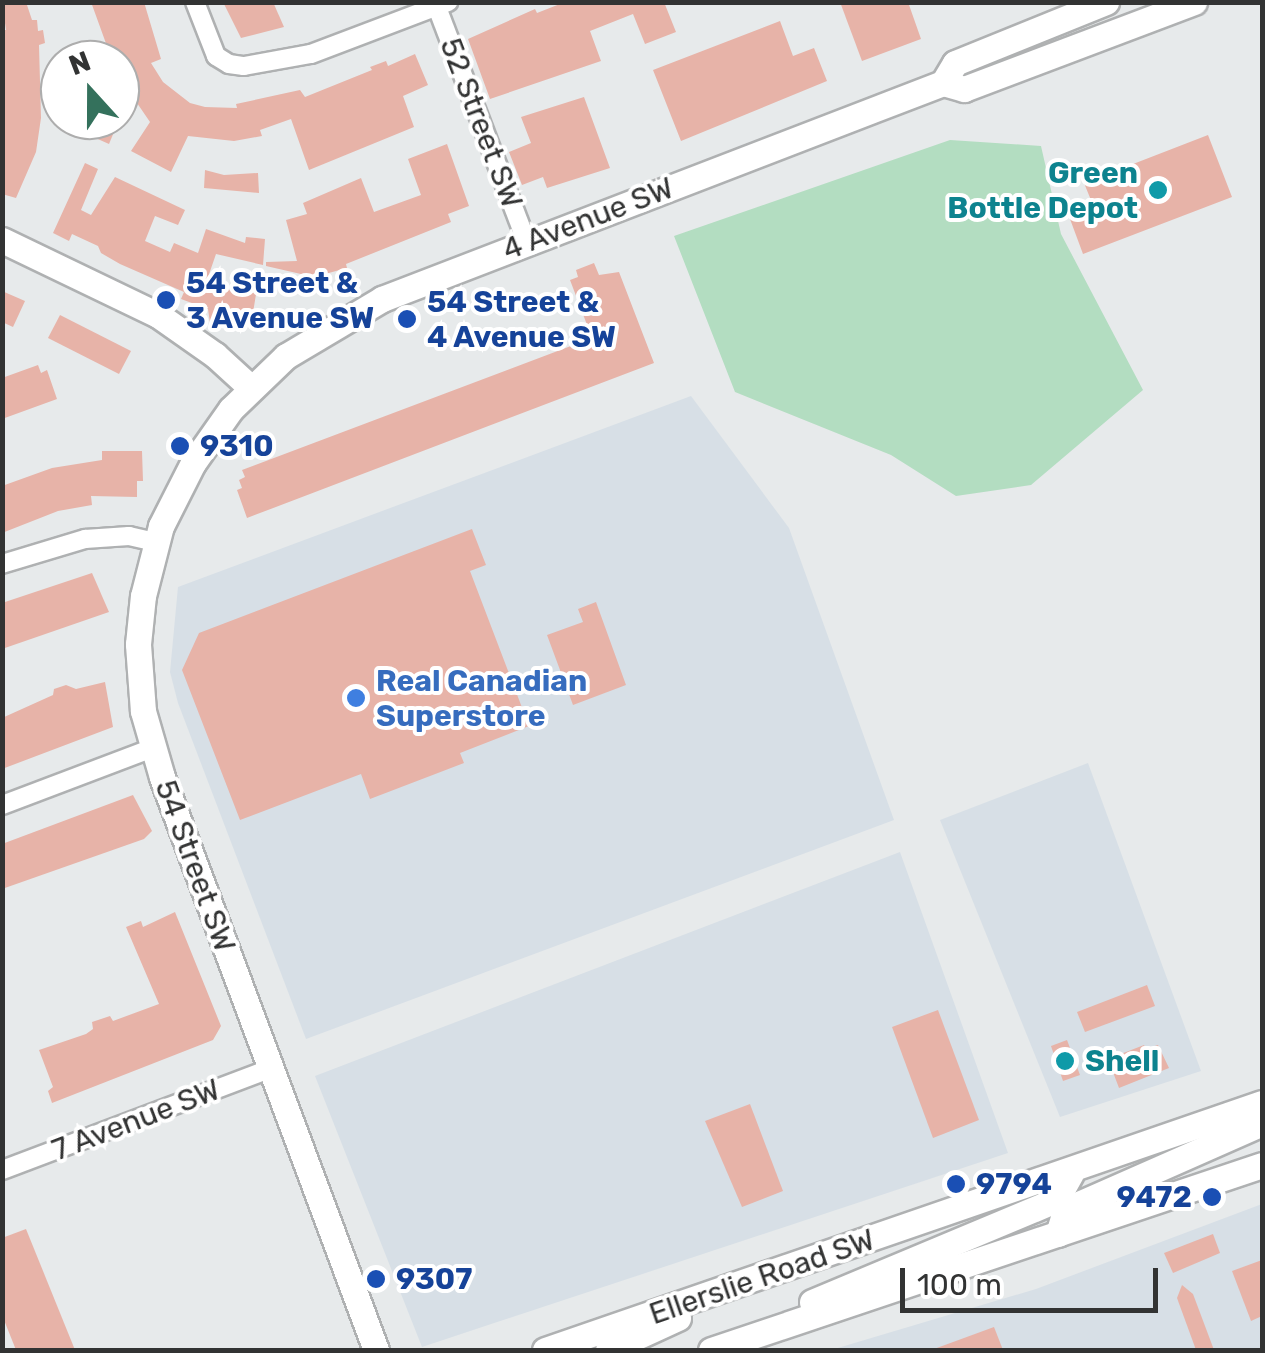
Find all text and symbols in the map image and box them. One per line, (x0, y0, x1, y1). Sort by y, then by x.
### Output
street label: 52 Street SW (432, 33, 530, 213)
north arrow (40, 40, 140, 140)
text: N (64, 44, 95, 82)
place label: Green Bottle Depot (947, 155, 1138, 226)
street label: 4 Avenue SW (497, 170, 679, 268)
marker: Green Bottle Depot (1147, 179, 1169, 201)
place label: 54 Street & 3 Avenue SW (186, 265, 375, 336)
place label: 54 Street & 4 Avenue SW (427, 284, 617, 354)
marker: 54 Street & 3 Avenue SW (155, 289, 177, 311)
marker: 54 Street & 4 Avenue SW (396, 308, 418, 330)
place label: 9310 (200, 428, 274, 464)
marker: 9310 (169, 435, 191, 457)
place label: Real Canadian Superstore (376, 663, 587, 734)
marker: Real Canadian Superstore (345, 687, 367, 709)
street label: 54 Street SW (147, 775, 243, 957)
place label: Shell (1085, 1043, 1159, 1079)
marker: Shell (1054, 1050, 1076, 1072)
street label: 7 Avenue SW (47, 1071, 225, 1169)
place label: 9794 (976, 1166, 1052, 1202)
marker: 9794 (945, 1173, 967, 1195)
place label: 9472 (1117, 1179, 1192, 1215)
marker: 9472 (1201, 1186, 1223, 1208)
street label: Ellerslie Road SW (645, 1222, 879, 1332)
scale bar (905, 1248, 1162, 1310)
place label: 9307 (396, 1261, 472, 1297)
text: 100 m (917, 1267, 1002, 1303)
marker: 9307 (365, 1268, 387, 1290)

